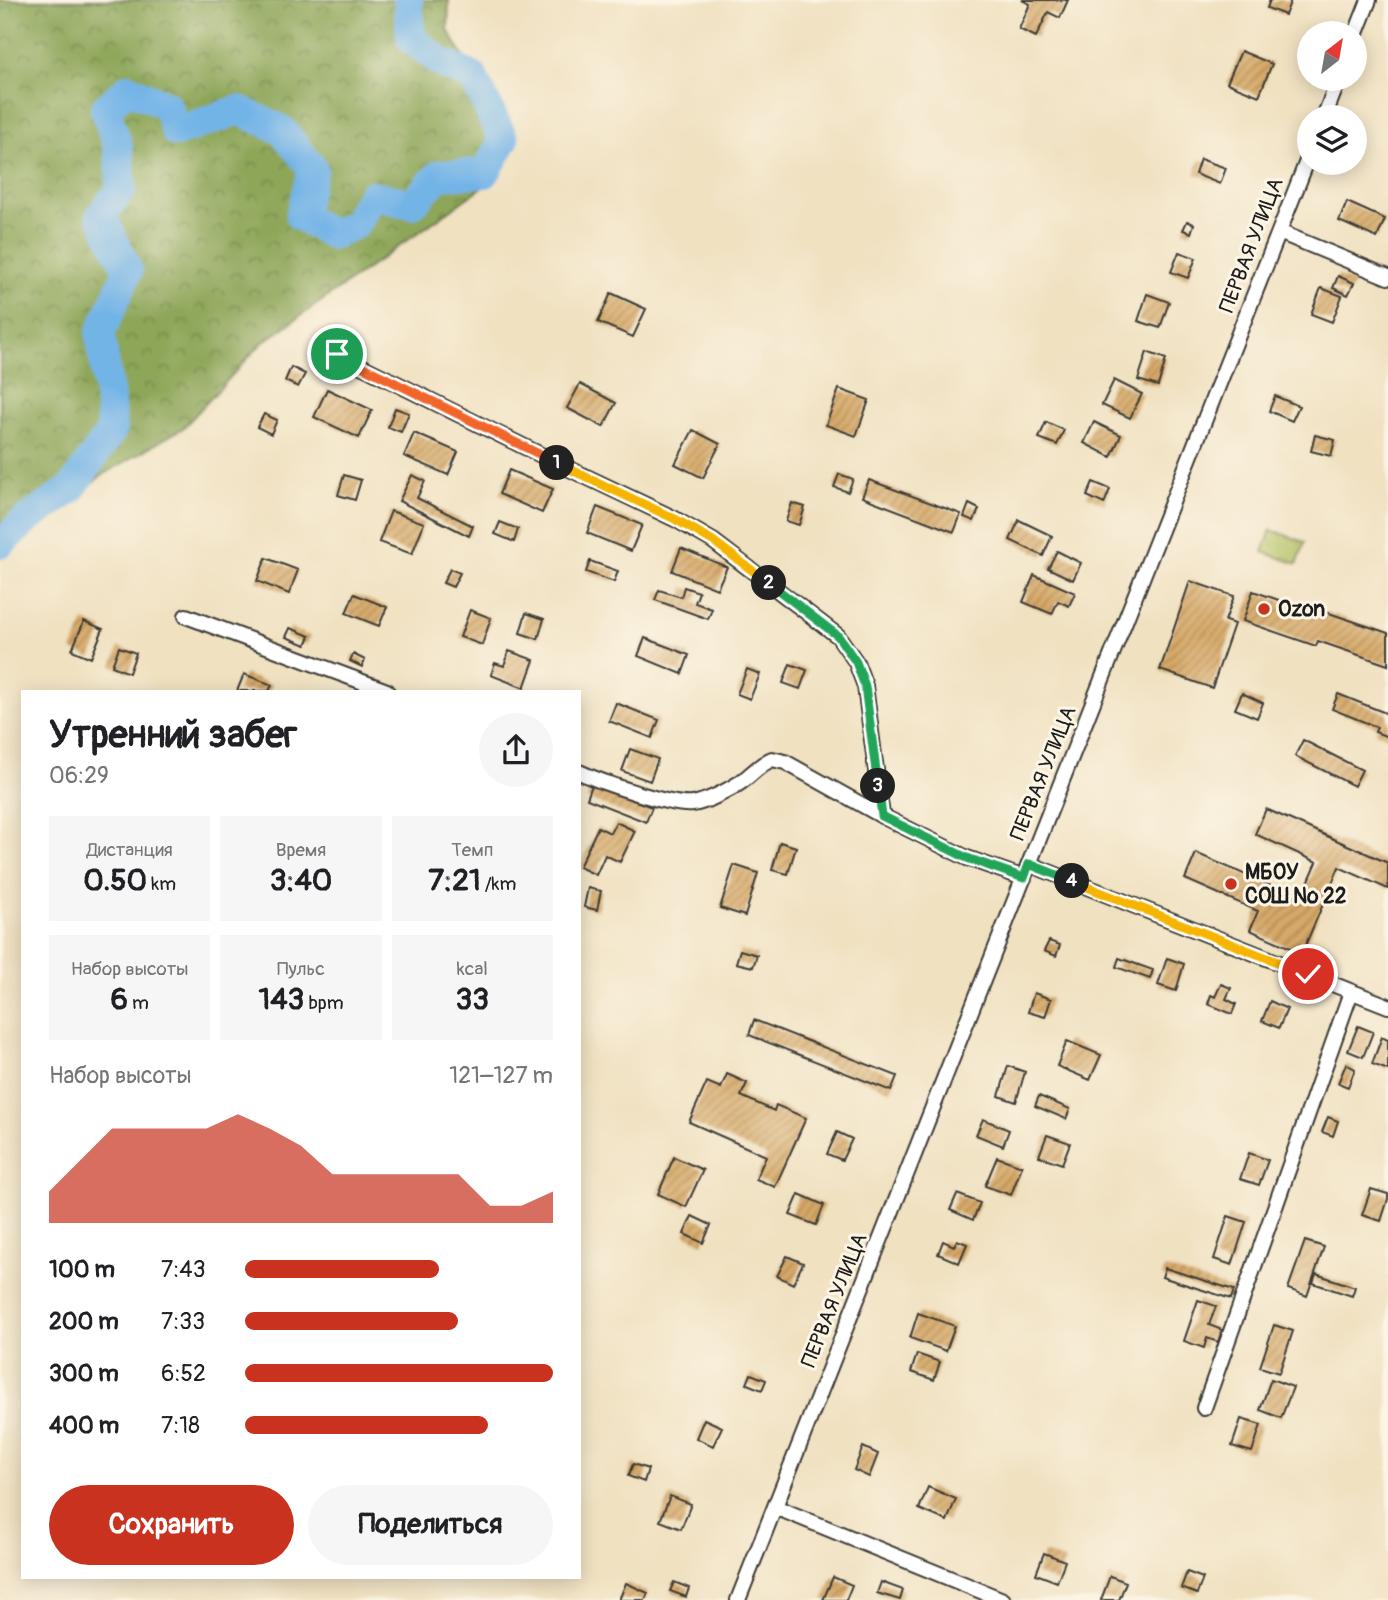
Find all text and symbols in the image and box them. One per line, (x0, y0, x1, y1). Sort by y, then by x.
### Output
north arrow (1297, 21, 1367, 91)
map controls (1297, 21, 1367, 175)
button: layers (1297, 105, 1367, 175)
street label: ПЕРВАЯ УЛИЦА (1213, 174, 1290, 317)
pin (307, 324, 367, 384)
icon: arrive (318, 335, 356, 373)
pin: 1 (540, 446, 574, 480)
text: 1 (553, 450, 560, 474)
pin: 2 (752, 566, 786, 600)
text: 2 (763, 570, 774, 594)
place label: Ozon (1278, 596, 1325, 623)
marker: Ozon (1256, 601, 1272, 617)
street label: ПЕРВАЯ УЛИЦА (1004, 702, 1083, 844)
text: Утренний забег (49, 711, 297, 759)
button: share (479, 713, 553, 787)
text: 06:29 (49, 761, 109, 790)
pin: 3 (860, 768, 896, 804)
text: 3 (872, 773, 883, 797)
text: Дистанция (87, 838, 173, 862)
text: Время (276, 838, 326, 862)
text: Темп (451, 838, 493, 862)
place label: МБОУ СОШ № 22 (1245, 859, 1347, 910)
text: 0.50 (83, 862, 147, 899)
text: 3:40 (270, 862, 332, 899)
text: 7:21 (428, 862, 481, 899)
pin: 4 (1054, 864, 1090, 898)
text: 4 (1066, 868, 1077, 892)
text: km (147, 872, 176, 896)
text: /km (481, 872, 516, 896)
marker: МБОУ СОШ № 22 (1223, 876, 1239, 892)
pin (1278, 944, 1338, 1004)
icon: check (1289, 955, 1327, 993)
text: Набор высоты (71, 957, 188, 981)
text: Пульс (277, 957, 325, 981)
text: kcal (457, 957, 488, 981)
text: 6 (110, 981, 128, 1018)
text: 143 (258, 981, 304, 1018)
text: 33 (456, 981, 489, 1018)
text: m (128, 991, 149, 1015)
text: bpm (304, 991, 344, 1015)
text: Набор высоты (49, 1061, 191, 1090)
text: 121–127 m (449, 1061, 553, 1090)
street label: ПЕРВАЯ УЛИЦА (795, 1229, 874, 1371)
text: 100 m (49, 1255, 115, 1284)
text: 7:43 (161, 1255, 205, 1284)
text: 200 m (49, 1307, 119, 1336)
text: 7:33 (161, 1307, 205, 1336)
text: 300 m (49, 1359, 119, 1388)
text: 6:52 (161, 1359, 206, 1388)
text: 400 m (49, 1411, 119, 1440)
text: 7:18 (161, 1411, 200, 1440)
button: Сохранить (49, 1485, 294, 1565)
button: Поделиться (308, 1485, 553, 1565)

